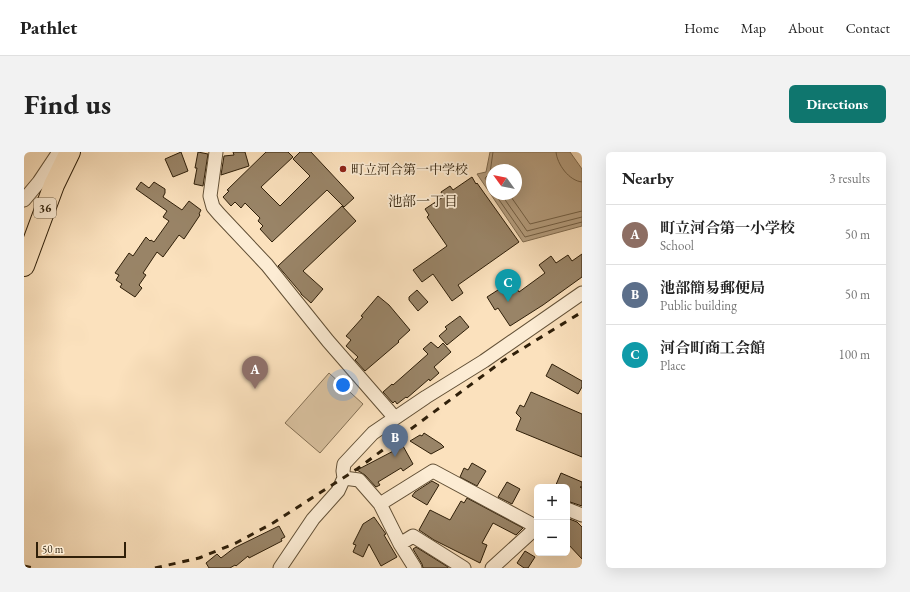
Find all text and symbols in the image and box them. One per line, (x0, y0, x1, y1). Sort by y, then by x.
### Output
text: Pathlet (20, 15, 77, 40)
text: Home (684, 19, 719, 37)
text: Map (741, 19, 766, 37)
text: About (788, 19, 824, 37)
text: Contact (846, 19, 890, 37)
button: Directions (789, 85, 886, 123)
text: Find us (24, 86, 111, 122)
place label: 町立河合第一中学校 (351, 161, 468, 178)
marker: 町立河合第一中学校 (338, 164, 348, 174)
north arrow (486, 164, 522, 200)
text: Nearby (622, 167, 674, 189)
text: 3 results (829, 170, 870, 187)
district label: 池部一丁目 (388, 192, 458, 210)
road number: 36 (34, 198, 56, 218)
text: 町立河合第一小学校 (660, 218, 795, 237)
text: A (630, 226, 640, 243)
text: 50 m (845, 226, 870, 243)
text: School (660, 237, 694, 254)
pin: C (495, 269, 521, 302)
text: 池部簡易郵便局 (660, 278, 765, 297)
text: B (631, 286, 639, 303)
text: 50 m (845, 286, 870, 303)
text: Public building (660, 297, 737, 314)
text: 河合町商工会館 (660, 338, 765, 357)
text: C (630, 346, 640, 363)
text: 100 m (839, 346, 870, 363)
pin: A (242, 356, 268, 389)
text: Place (660, 357, 686, 374)
your location (333, 375, 353, 395)
pin: B (382, 424, 408, 457)
map controls (534, 484, 570, 556)
button: + (534, 484, 570, 520)
button: − (534, 520, 570, 556)
scale bar (36, 540, 126, 559)
text: 50 m (42, 542, 63, 556)

